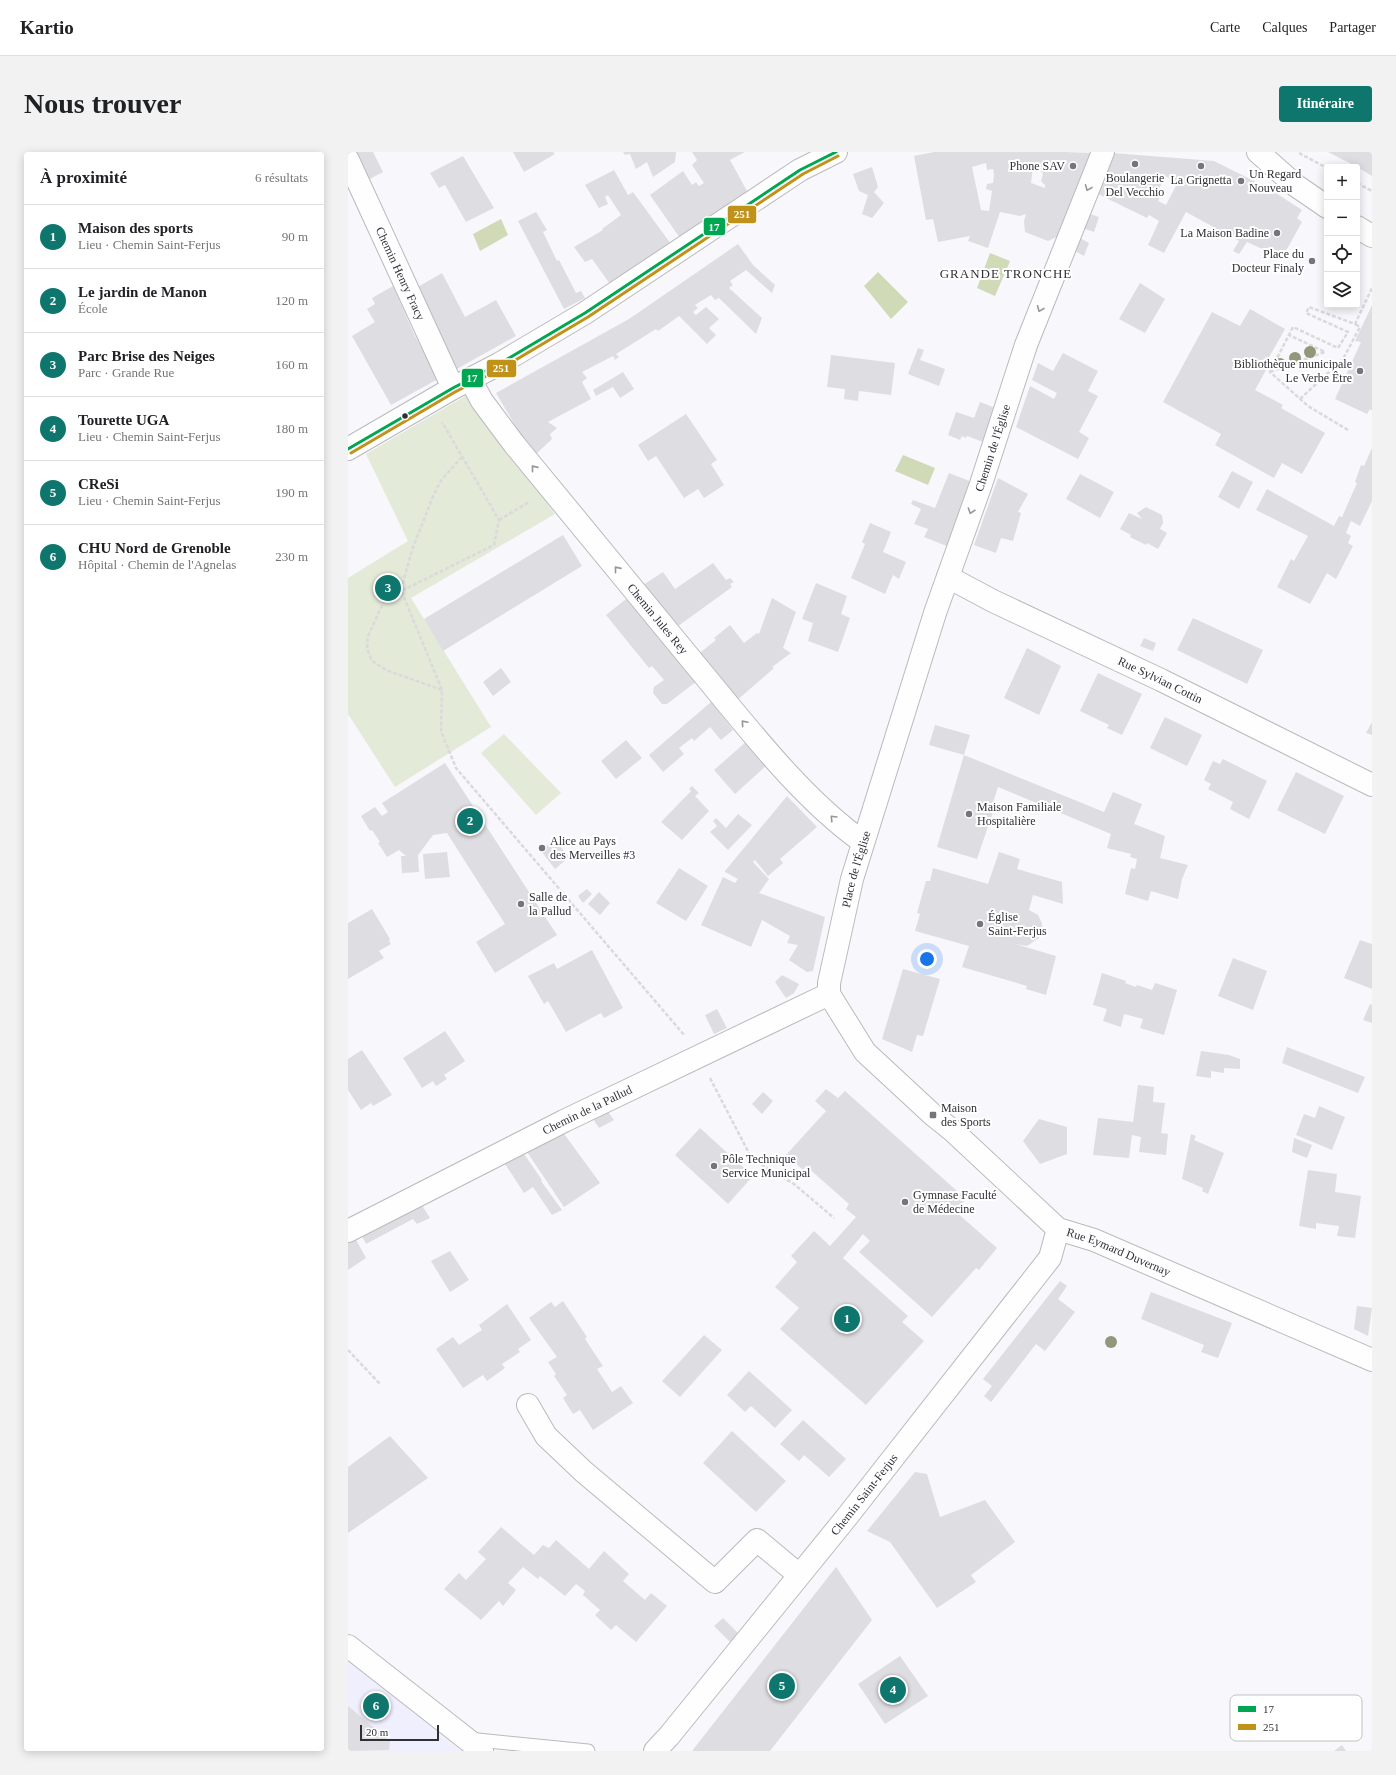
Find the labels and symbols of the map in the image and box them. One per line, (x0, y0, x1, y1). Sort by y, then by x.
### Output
place label: Phone SAV (1010, 159, 1065, 173)
marker: Boulangerie Del Vecchio (1130, 159, 1140, 169)
marker: Phone SAV (1068, 161, 1078, 171)
marker: La Grignetta (1196, 161, 1206, 171)
place label: Un Regard Nouveau (1249, 167, 1301, 195)
place label: Boulangerie Del Vecchio (1106, 171, 1164, 199)
place label: La Grignetta (1171, 173, 1232, 187)
marker: Un Regard Nouveau (1236, 176, 1246, 186)
one-way arrow (1085, 185, 1093, 192)
line badge: 251 (727, 205, 757, 224)
text: 251 (734, 208, 750, 220)
line badge: 17 (703, 217, 726, 236)
text: 17 (709, 221, 720, 233)
street label: Chemin Henry Fracy (373, 225, 428, 323)
place label: La Maison Badine (1180, 226, 1269, 240)
marker: La Maison Badine (1272, 228, 1282, 238)
place label: Place du Docteur Finaly (1232, 247, 1304, 275)
marker: Place du Docteur Finaly (1307, 256, 1317, 266)
district label: GRANDE TRONCHE (940, 266, 1072, 281)
one-way arrow (1037, 304, 1045, 312)
place label: Bibliothèque municipale Le Verbe Être (1234, 357, 1352, 385)
line badge: 251 (486, 359, 517, 378)
text: 251 (493, 362, 509, 374)
marker: Bibliothèque municipale Le Verbe Être (1355, 366, 1365, 376)
line badge: 17 (461, 368, 484, 388)
text: 17 (467, 372, 478, 384)
street label: Chemin de l'Église (972, 403, 1013, 493)
unlabelled marker (400, 411, 410, 421)
one-way arrow (532, 466, 539, 473)
one-way arrow (967, 508, 976, 515)
one-way arrow (614, 566, 621, 573)
pin: 3 (375, 573, 401, 603)
street label: Chemin Jules Rey (624, 581, 691, 657)
street label: Rue Sylvian Cottin (1116, 654, 1205, 706)
one-way arrow (742, 720, 749, 727)
place label: Maison Familiale Hospitalière (977, 800, 1061, 828)
pin: 2 (457, 806, 483, 836)
marker: Maison Familiale Hospitalière (964, 809, 974, 819)
one-way arrow (830, 815, 838, 823)
street label: Place de l'Église (839, 829, 874, 909)
place label: Alice au Pays des Merveilles #3 (550, 834, 635, 862)
marker: Alice au Pays des Merveilles #3 (537, 843, 547, 853)
place label: Salle de la Pallud (529, 890, 571, 918)
marker: Salle de la Pallud (516, 899, 526, 909)
place label: Église Saint-Ferjus (988, 910, 1047, 938)
marker: Église Saint-Ferjus (975, 919, 985, 929)
your location (917, 949, 937, 969)
street label: Chemin de la Pallud (540, 1083, 634, 1138)
place label: Maison des Sports (941, 1101, 991, 1129)
marker: Maison des Sports (928, 1110, 938, 1120)
place label: Pôle Technique Service Municipal (722, 1152, 811, 1180)
marker: Pôle Technique Service Municipal (709, 1161, 719, 1171)
place label: Gymnase Faculté de Médecine (913, 1188, 997, 1216)
marker: Gymnase Faculté de Médecine (900, 1197, 910, 1207)
street label: Rue Eymard Duvernay (1065, 1225, 1173, 1279)
pin: 1 (834, 1304, 860, 1334)
street label: Chemin Saint-Ferjus (828, 1451, 901, 1538)
pin: 5 (769, 1671, 795, 1701)
pin: 4 (880, 1675, 906, 1705)
pin: 6 (363, 1691, 389, 1721)
legend (1230, 1695, 1362, 1741)
text: 17 (1263, 1703, 1275, 1715)
text: 251 (1263, 1721, 1280, 1733)
scale bar (360, 1723, 439, 1742)

